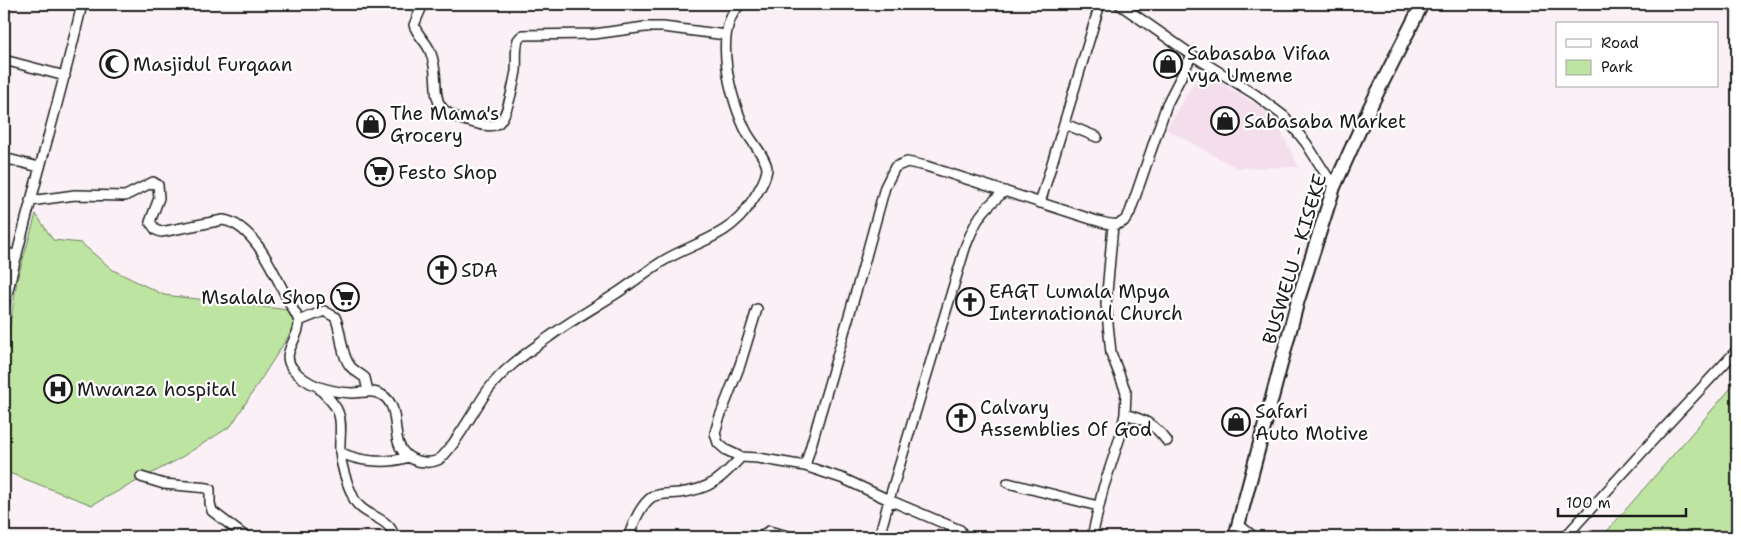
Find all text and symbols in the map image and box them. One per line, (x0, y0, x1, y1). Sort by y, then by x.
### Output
legend (1556, 22, 1718, 88)
text: Road (1601, 33, 1639, 53)
place label: Sabasaba Vifaa vya Umeme (1187, 41, 1330, 88)
mosque icon: Masjidul Furqaan (99, 49, 129, 79)
shop icon: Sabasaba Vifaa vya Umeme (1153, 49, 1183, 79)
place label: Masjidul Furqaan (133, 52, 292, 77)
text: Park (1601, 57, 1633, 77)
place label: The Mama's Grocery (390, 101, 499, 148)
shop icon: Sabasaba Market (1210, 106, 1240, 136)
shop icon: The Mama's Grocery (356, 109, 386, 139)
place label: Sabasaba Market (1244, 109, 1406, 134)
supermarket icon: Festo Shop (364, 157, 394, 187)
place label: Festo Shop (398, 160, 497, 185)
street label: BUSWELU - KISEKE (1257, 171, 1332, 347)
church icon: SDA (427, 255, 457, 285)
place label: SDA (461, 258, 498, 283)
place label: EAGT Lumala Mpya International Church (989, 279, 1183, 326)
supermarket icon: Msalala Shop (330, 282, 360, 312)
place label: Msalala Shop (201, 285, 326, 310)
church icon: EAGT Lumala Mpya International Church (955, 287, 985, 317)
hospital icon: Mwanza hospital (43, 374, 73, 404)
place label: Mwanza hospital (77, 377, 237, 402)
place label: Calvary Assemblies Of God (980, 395, 1152, 442)
place label: Safari Auto Motive (1255, 399, 1369, 446)
church icon: Calvary Assemblies Of God (946, 403, 976, 433)
shop icon: Safari Auto Motive (1221, 407, 1251, 437)
scale bar (1558, 486, 1686, 518)
text: 100 m (1566, 493, 1611, 513)

